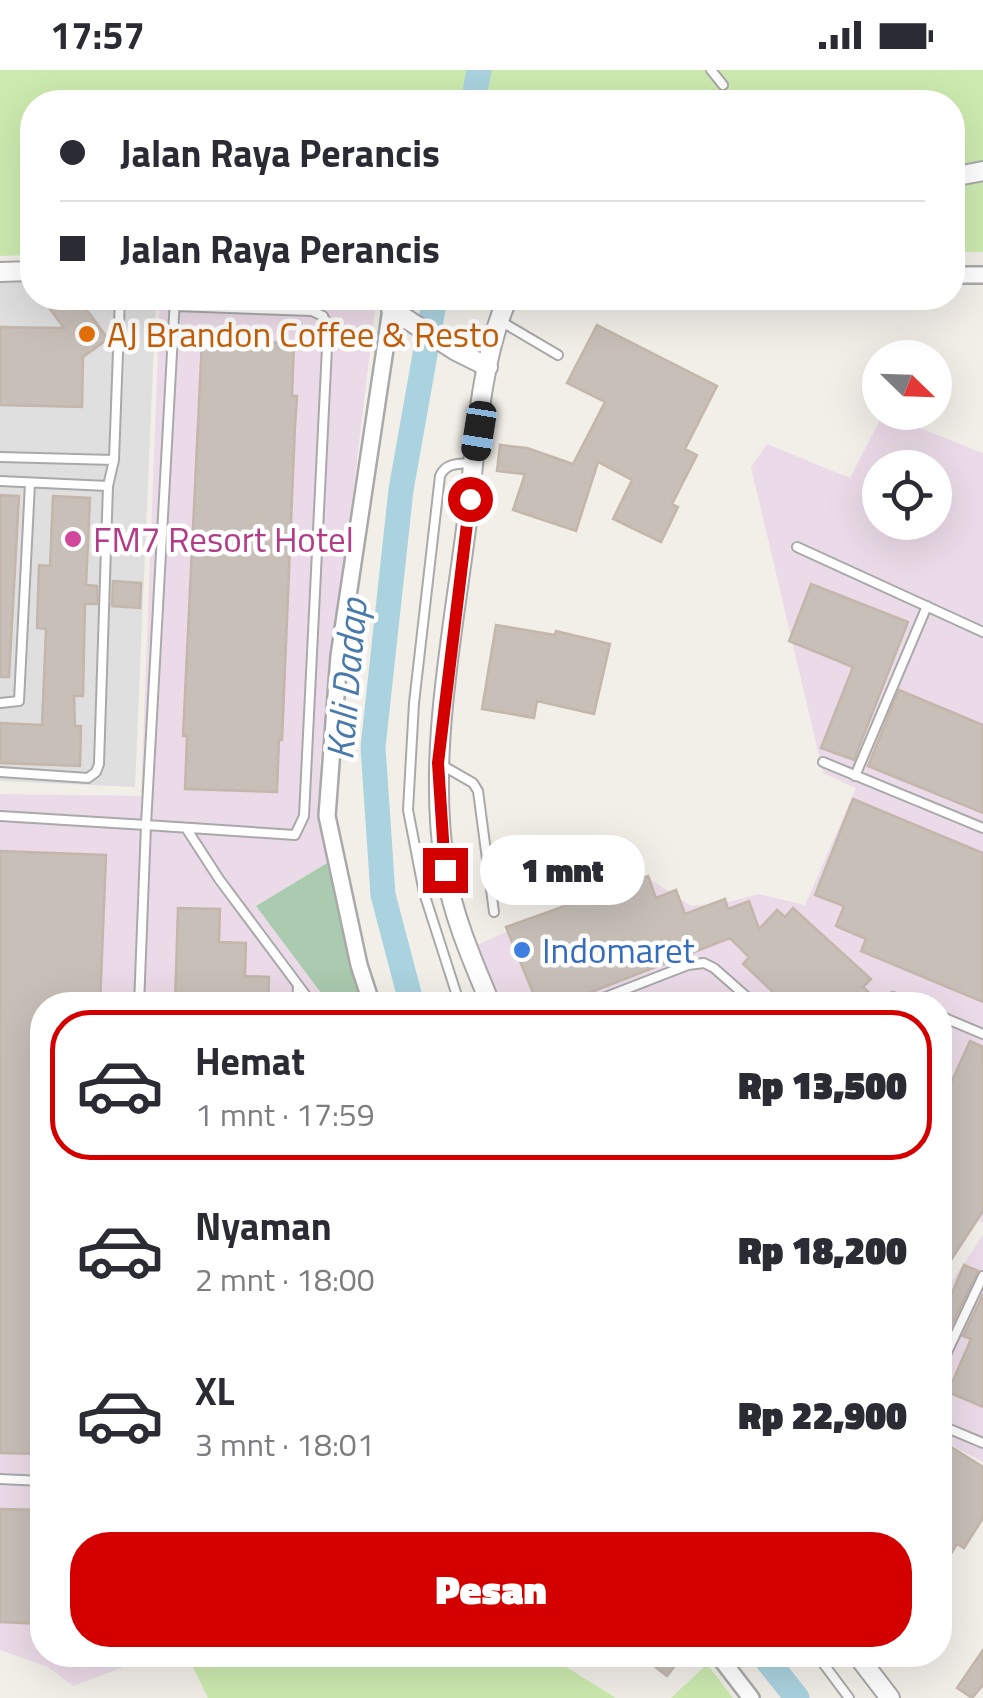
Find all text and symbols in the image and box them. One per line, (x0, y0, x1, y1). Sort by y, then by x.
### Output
text: 17:57 (50, 6, 145, 64)
text: Jalan Raya Perancis (120, 124, 440, 182)
text: Jalan Raya Perancis (120, 220, 440, 278)
place label: AJ Brandon Coffee & Resto (107, 307, 500, 361)
marker: AJ Brandon Coffee & Resto (76, 323, 98, 345)
north arrow (862, 340, 952, 430)
map controls (862, 340, 952, 540)
car (459, 399, 499, 463)
button: locate (862, 450, 952, 540)
route start (448, 477, 493, 522)
place label: FM7 Resort Hotel (93, 512, 354, 566)
marker: FM7 Resort Hotel (62, 528, 84, 550)
water label: Kali Dadap (310, 595, 382, 762)
callout: 1 mnt (480, 835, 645, 905)
text: 1 mnt (521, 846, 604, 894)
route end (423, 848, 468, 893)
place label: Indomaret (542, 923, 695, 977)
marker: Indomaret (511, 939, 533, 961)
text: Hemat (195, 1032, 305, 1090)
icon: car (75, 1040, 165, 1130)
text: Rp 13,500 (738, 1056, 907, 1114)
text: 1 mnt · 17:59 (195, 1090, 375, 1138)
text: Nyaman (195, 1197, 332, 1255)
icon: car (75, 1205, 165, 1295)
text: Rp 18,200 (738, 1221, 907, 1279)
text: 2 mnt · 18:00 (195, 1255, 375, 1303)
text: XL (195, 1362, 235, 1420)
icon: car (75, 1370, 165, 1460)
text: Rp 22,900 (738, 1386, 907, 1444)
text: 3 mnt · 18:01 (195, 1420, 375, 1468)
button: Pesan (70, 1532, 912, 1647)

